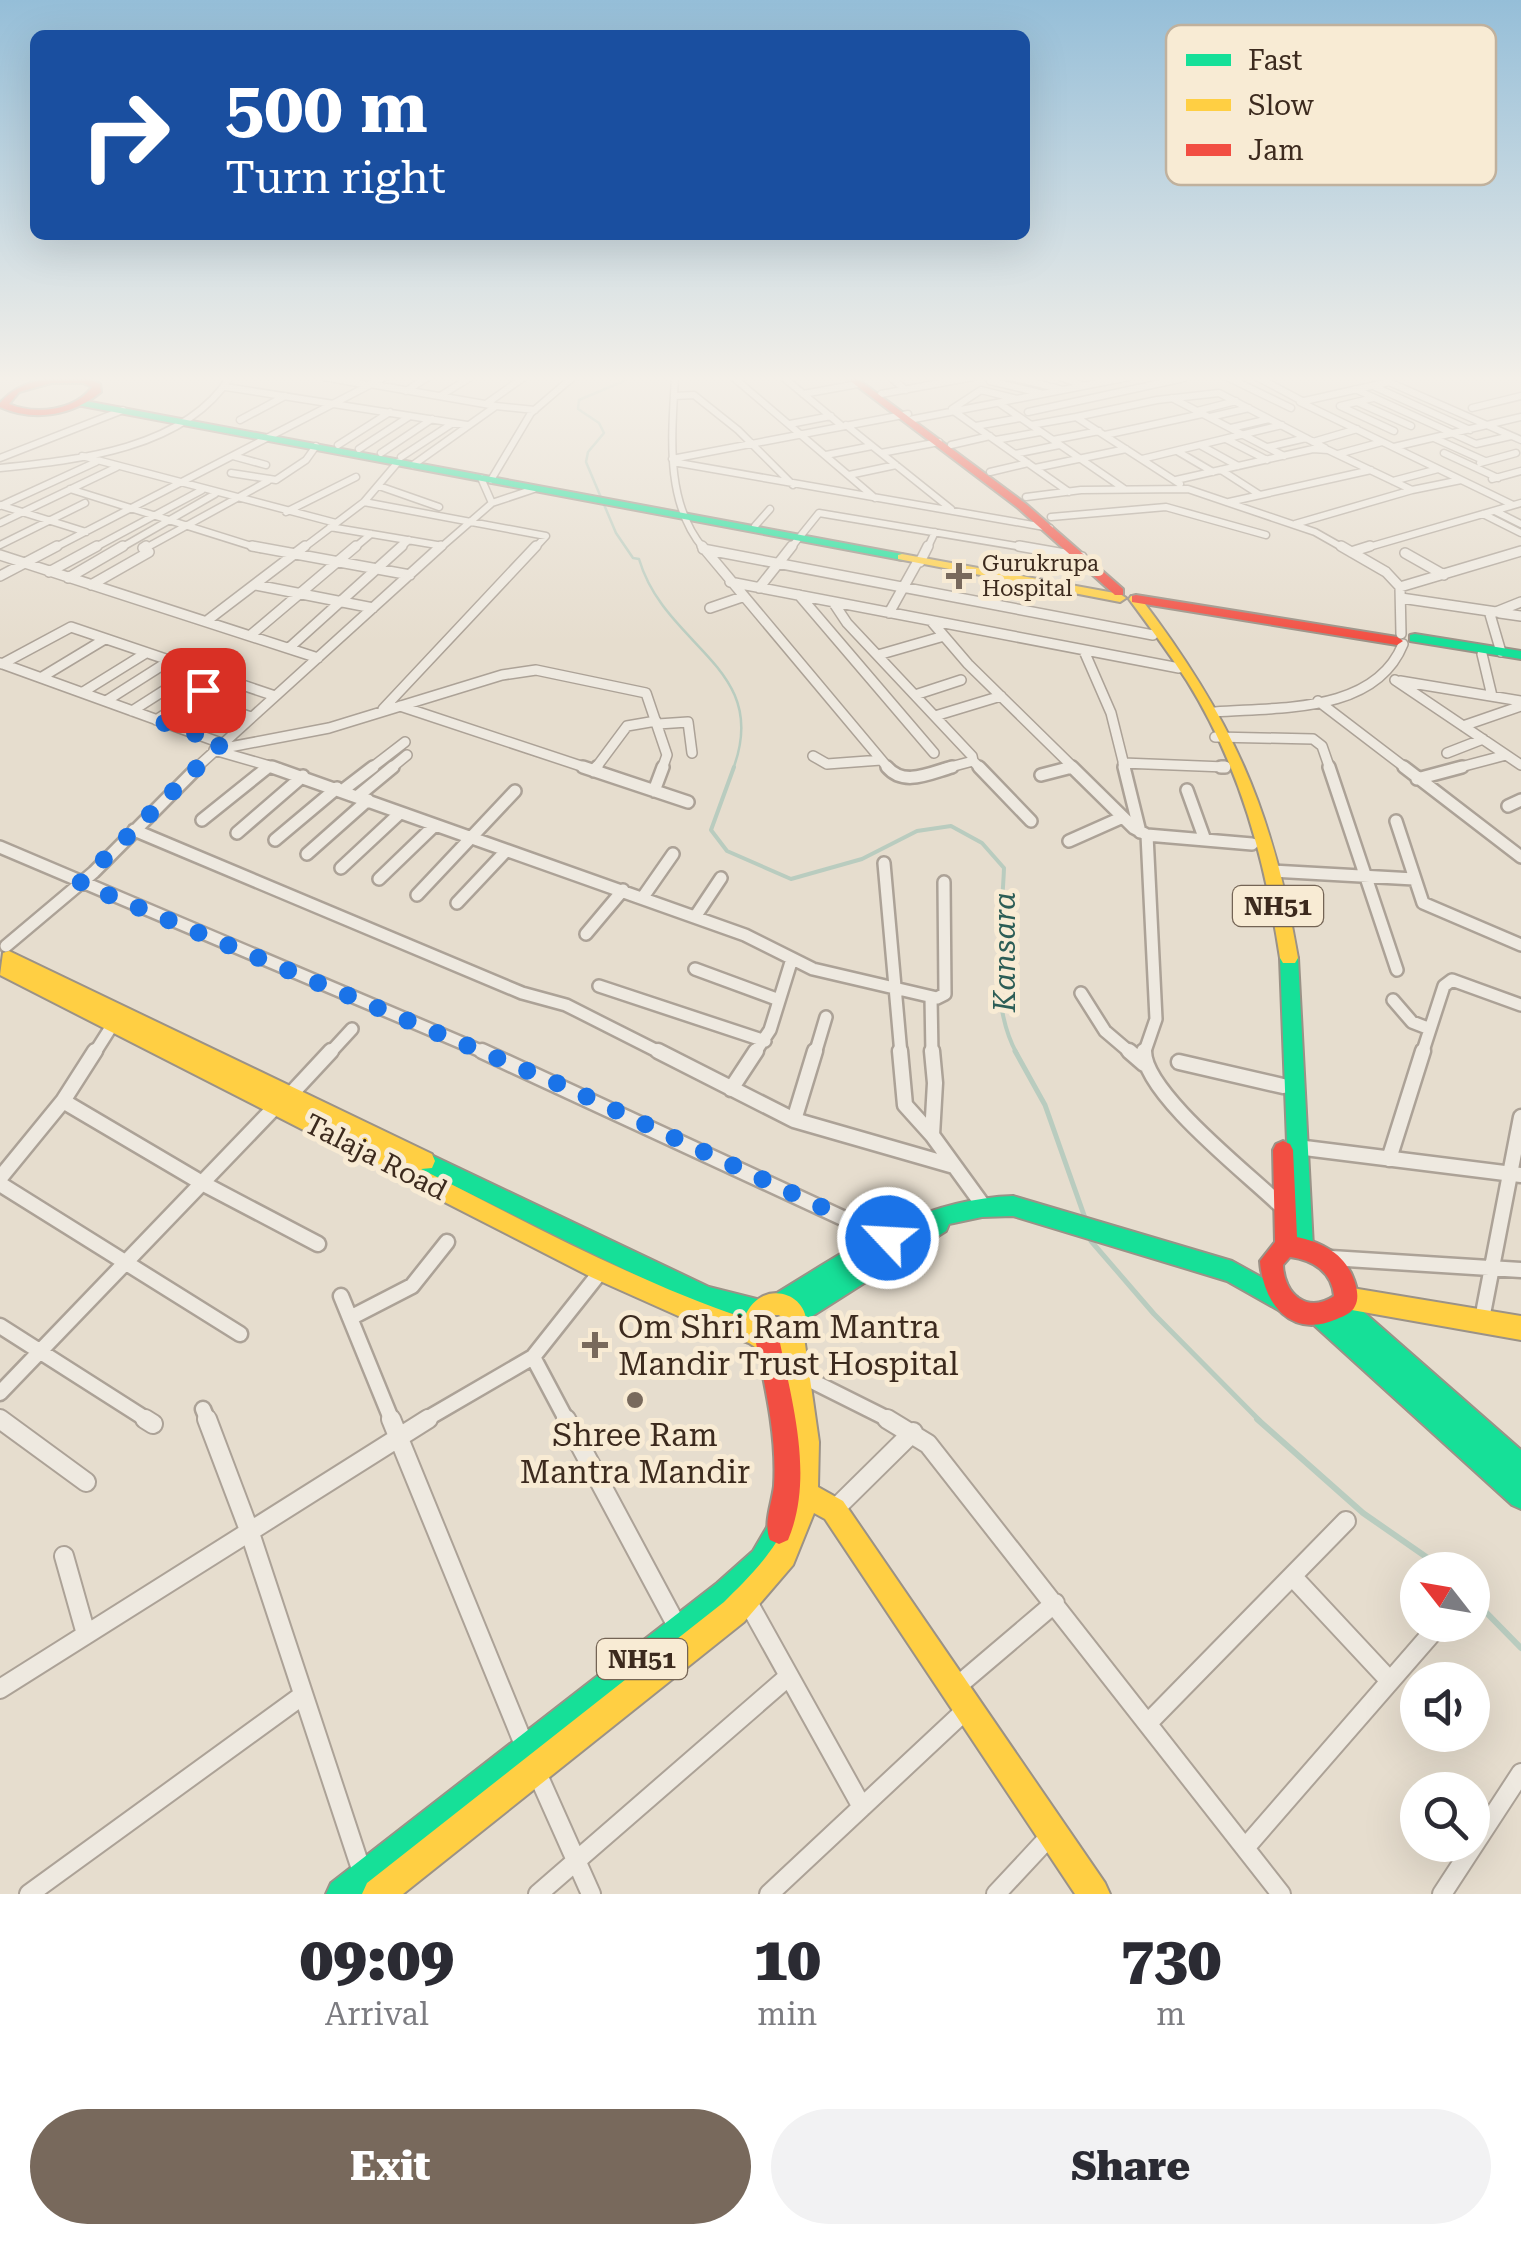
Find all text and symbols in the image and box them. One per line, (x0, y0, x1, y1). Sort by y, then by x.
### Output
legend (1166, 25, 1496, 185)
text: Fast (1248, 44, 1302, 77)
text: 500 m (225, 67, 428, 149)
icon: right (60, 70, 190, 200)
text: Slow (1248, 89, 1315, 122)
text: Jam (1248, 134, 1304, 167)
text: Turn right (225, 151, 446, 204)
place label: Gurukrupa Hospital (982, 551, 1099, 601)
marker: Gurukrupa Hospital (946, 563, 972, 589)
pin (161, 648, 246, 733)
icon: arrive (176, 663, 231, 718)
road number: NH51 (1233, 886, 1323, 926)
water label: Kansara (987, 892, 1022, 1013)
street label: Talaja Road (299, 1107, 453, 1207)
position arrow (836, 1186, 940, 1290)
place label: Om Shri Ram Mantra Mandir Trust Hospital (618, 1308, 959, 1383)
marker: Om Shri Ram Mantra Mandir Trust Hospital (582, 1332, 608, 1358)
marker: Shree Ram Mantra Mandir (624, 1389, 646, 1411)
place label: Shree Ram Mantra Mandir (520, 1416, 750, 1491)
north arrow (1400, 1552, 1490, 1642)
map controls (1400, 1552, 1490, 1862)
road number: NH51 (597, 1639, 687, 1679)
button: sound (1400, 1662, 1490, 1752)
button: search (1400, 1772, 1490, 1862)
text: 09:09 (300, 1924, 454, 1995)
text: 10 (754, 1924, 821, 1995)
text: 730 (1121, 1924, 1221, 1995)
text: Arrival (325, 1995, 429, 2033)
text: min (757, 1995, 817, 2033)
text: m (1156, 1995, 1186, 2033)
button: Exit (30, 2109, 751, 2224)
button: Share (771, 2109, 1491, 2224)

